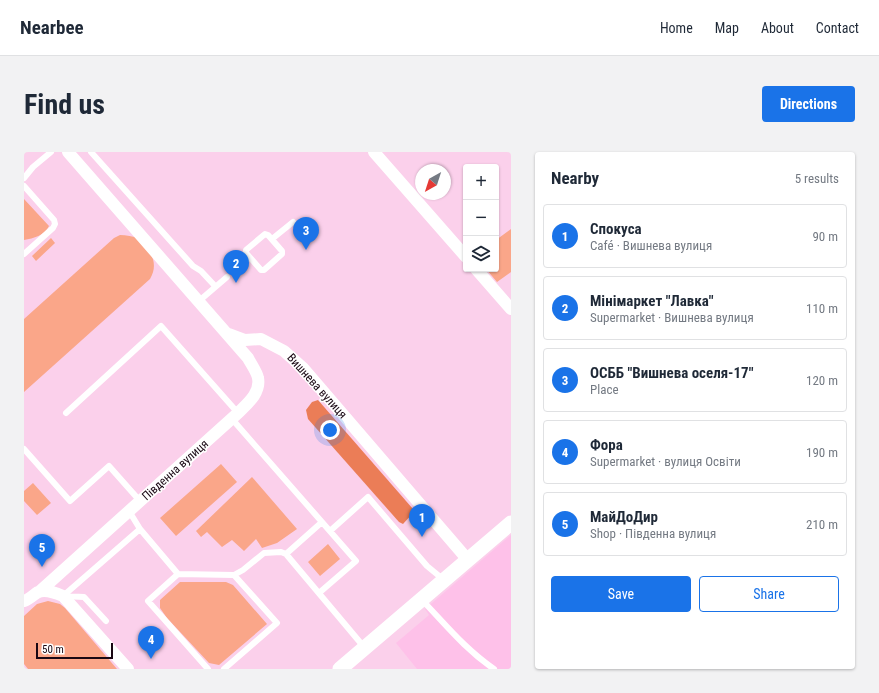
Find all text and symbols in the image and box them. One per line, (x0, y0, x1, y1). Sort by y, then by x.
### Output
text: Nearbee (20, 16, 84, 39)
text: Home (660, 20, 693, 36)
text: Map (715, 20, 739, 36)
text: About (761, 20, 794, 36)
text: Contact (816, 20, 859, 36)
button: Directions (762, 86, 855, 122)
text: Find us (24, 88, 105, 121)
north arrow (415, 164, 451, 200)
map controls (463, 164, 499, 272)
button: + (463, 164, 499, 200)
text: Nearby (551, 168, 599, 188)
text: 5 results (795, 171, 839, 186)
button: − (463, 200, 499, 236)
pin: 3 (293, 217, 319, 250)
text: Спокуса (590, 220, 642, 238)
text: 1 (562, 229, 568, 244)
text: 90 m (812, 229, 838, 244)
button: layers (463, 236, 499, 272)
text: Café · Вишнева вулиця (590, 238, 712, 253)
pin: 2 (223, 250, 249, 283)
text: Мінімаркет "Лавка" (590, 292, 714, 310)
text: 2 (562, 301, 568, 316)
text: 110 m (806, 301, 838, 316)
text: Supermarket · Вишнева вулиця (590, 310, 754, 325)
street label: Вишнева вулиця (284, 351, 350, 421)
text: ОСББ "Вишнева оселя-17" (590, 364, 754, 382)
text: 3 (562, 373, 568, 388)
text: 120 m (806, 373, 838, 388)
text: Place (590, 382, 619, 397)
your location (320, 420, 340, 440)
text: Фора (590, 436, 623, 454)
street label: Південна вулиця (139, 437, 211, 503)
text: 4 (562, 445, 568, 460)
text: 190 m (806, 445, 838, 460)
text: Supermarket · вулиця Освіти (590, 454, 741, 469)
pin: 1 (409, 504, 435, 537)
text: МайДоДир (590, 508, 658, 526)
text: 5 (562, 517, 568, 532)
text: 210 m (806, 517, 838, 532)
text: Shop · Південна вулиця (590, 526, 716, 541)
pin: 5 (29, 534, 55, 567)
button: Save (551, 576, 691, 612)
button: Share (699, 576, 839, 612)
pin: 4 (138, 626, 164, 659)
scale bar (36, 641, 113, 660)
text: 50 m (42, 643, 64, 656)

